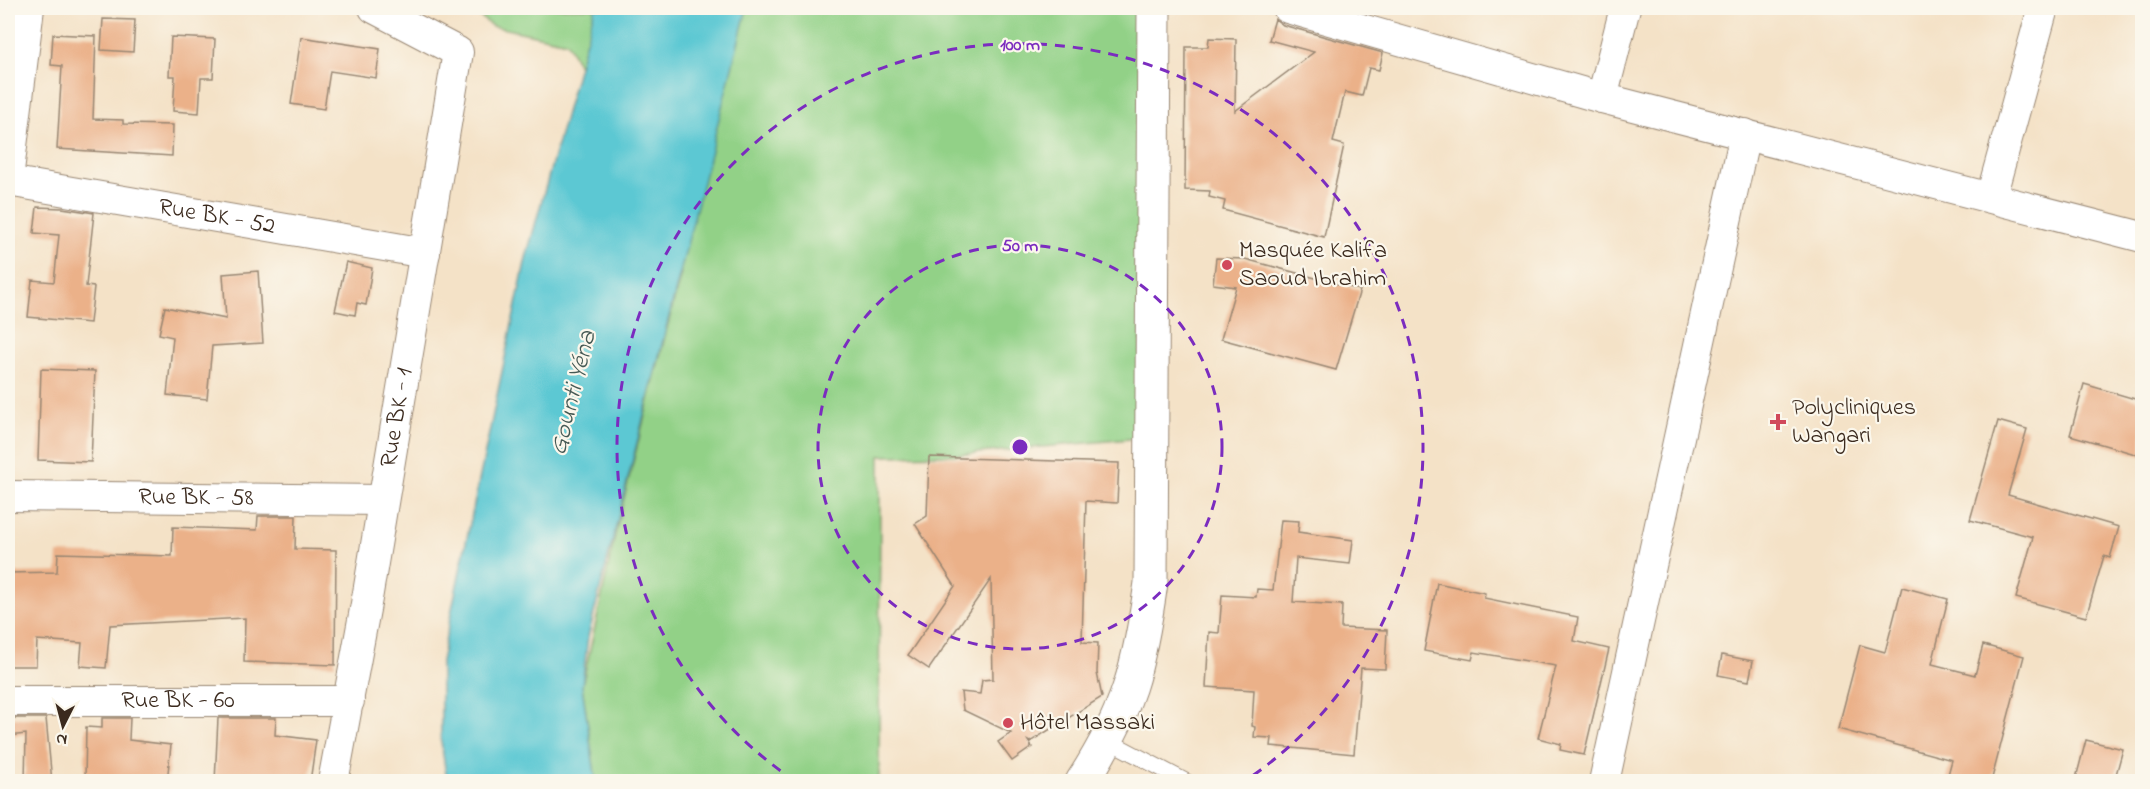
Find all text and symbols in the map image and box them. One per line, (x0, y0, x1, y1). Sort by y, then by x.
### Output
text: 100 m (1000, 33, 1040, 59)
street label: Rue BK - 52 (156, 190, 278, 244)
text: 50 m (1002, 234, 1038, 260)
place label: Masquée Kalifa Saoud Ibrahim (1239, 234, 1387, 297)
marker: Masquée Kalifa Saoud Ibrahim (1220, 258, 1234, 272)
water label: Gounti Yéna (540, 326, 608, 459)
street label: Rue BK - 1 (372, 365, 423, 470)
place label: Polycliniques Wangari (1792, 391, 1916, 454)
marker: Polycliniques Wangari (1769, 413, 1787, 431)
centre of rings (1010, 437, 1030, 457)
street label: Rue BK - 58 (138, 480, 254, 516)
street label: Rue BK - 60 (121, 684, 235, 719)
north arrow (33, 696, 93, 756)
place label: Hôtel Massaki (1020, 706, 1155, 741)
marker: Hôtel Massaki (1001, 716, 1015, 730)
text: N (55, 726, 68, 751)

